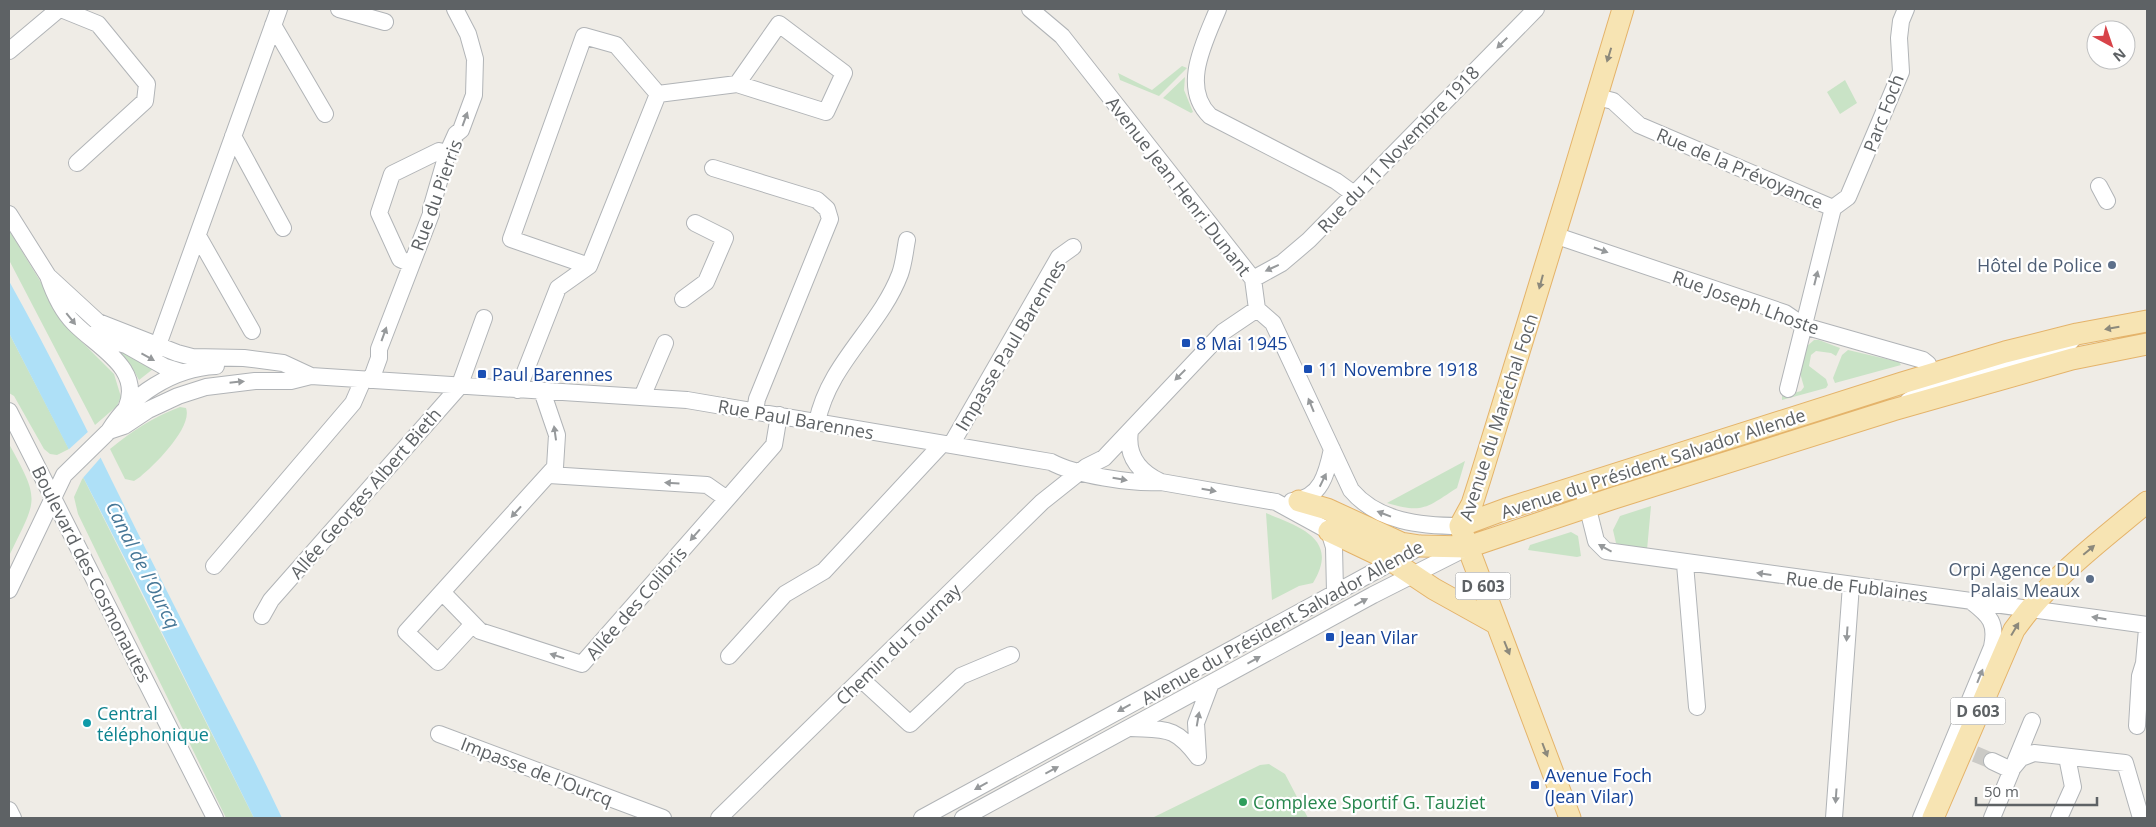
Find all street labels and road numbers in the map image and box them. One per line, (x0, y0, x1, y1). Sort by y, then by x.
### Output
street label: Rue du 11 Novembre 1918 (1312, 60, 1484, 238)
street label: Parc Foch (1857, 71, 1909, 155)
street label: Avenue Jean Henri Dunant (1101, 91, 1257, 281)
street label: Rue de la Prévoyance (1653, 122, 1827, 214)
street label: Rue du Pierris (405, 136, 467, 254)
street label: Impasse Paul Barennes (949, 255, 1071, 435)
street label: Rue Joseph Lhoste (1669, 264, 1823, 340)
street label: Avenue du Maréchal Foch (1453, 310, 1543, 524)
street label: Rue Paul Barennes (716, 393, 876, 445)
street label: Allée Georges Albert Bieth (284, 402, 446, 584)
street label: Avenue du Président Salvador Allende (1498, 402, 1808, 524)
street label: Boulevard des Cosmonautes (27, 462, 157, 686)
street label: Avenue du Président Salvador Allende (1137, 534, 1427, 710)
street label: Allée des Colibris (580, 541, 692, 665)
street label: Rue de Fublaines (1785, 565, 1929, 607)
road number: D 603 (1456, 572, 1510, 600)
street label: Chemin du Tournay (830, 577, 967, 710)
road number: D 603 (1950, 698, 2006, 724)
street label: Impasse de l'Ourcq (458, 731, 616, 811)

